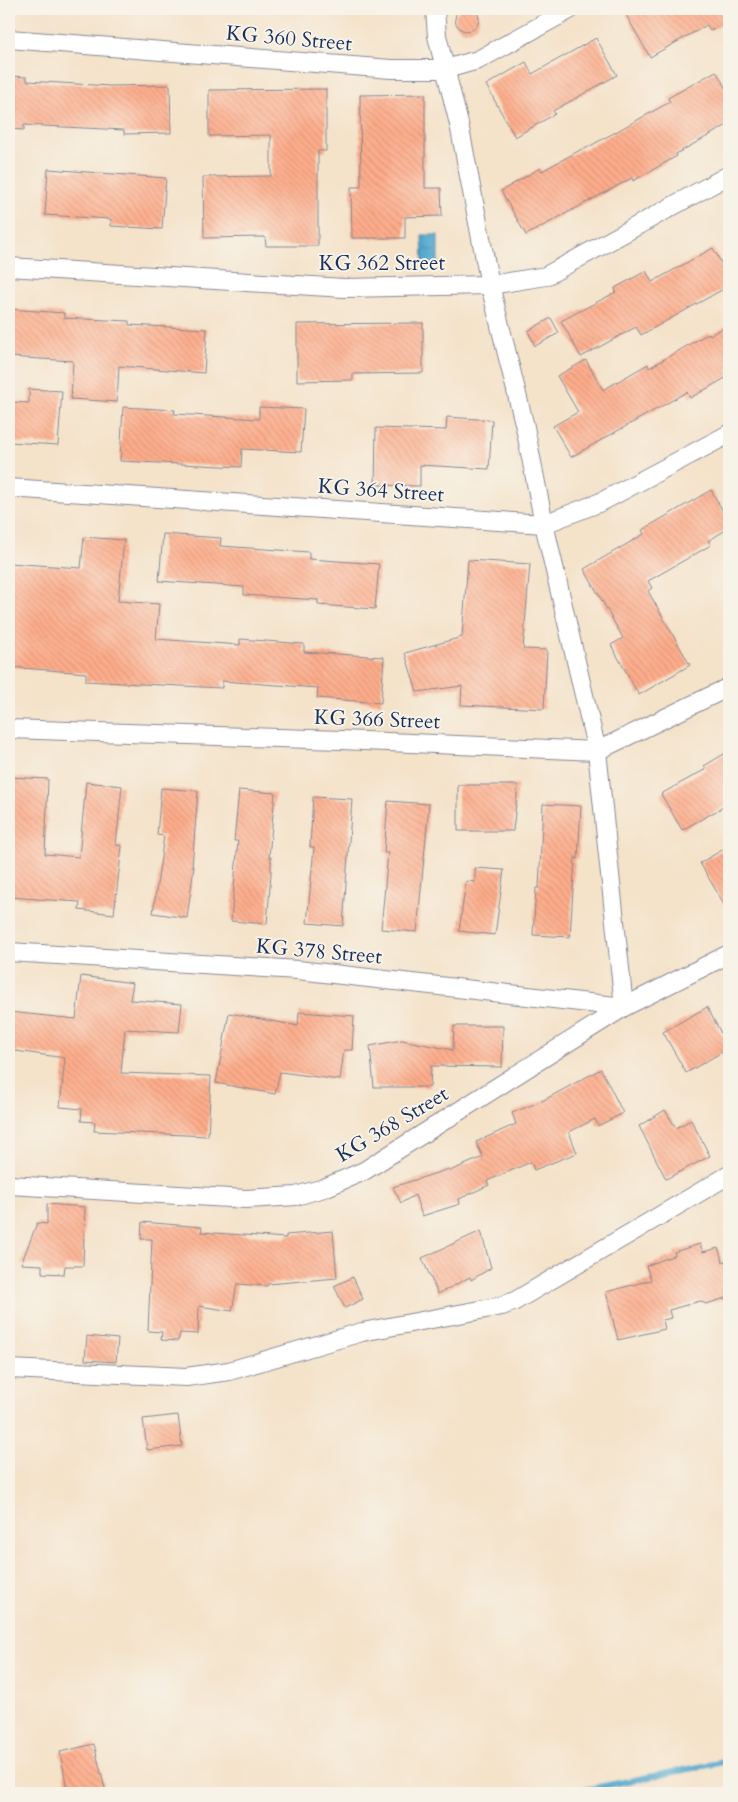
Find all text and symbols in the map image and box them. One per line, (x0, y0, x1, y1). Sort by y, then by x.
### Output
street label: KG 360 Street (225, 19, 353, 58)
street label: KG 362 Street (319, 249, 446, 278)
street label: KG 364 Street (317, 472, 445, 509)
street label: KG 366 Street (313, 703, 441, 736)
street label: KG 378 Street (255, 932, 383, 971)
street label: KG 368 Street (331, 1079, 454, 1169)

